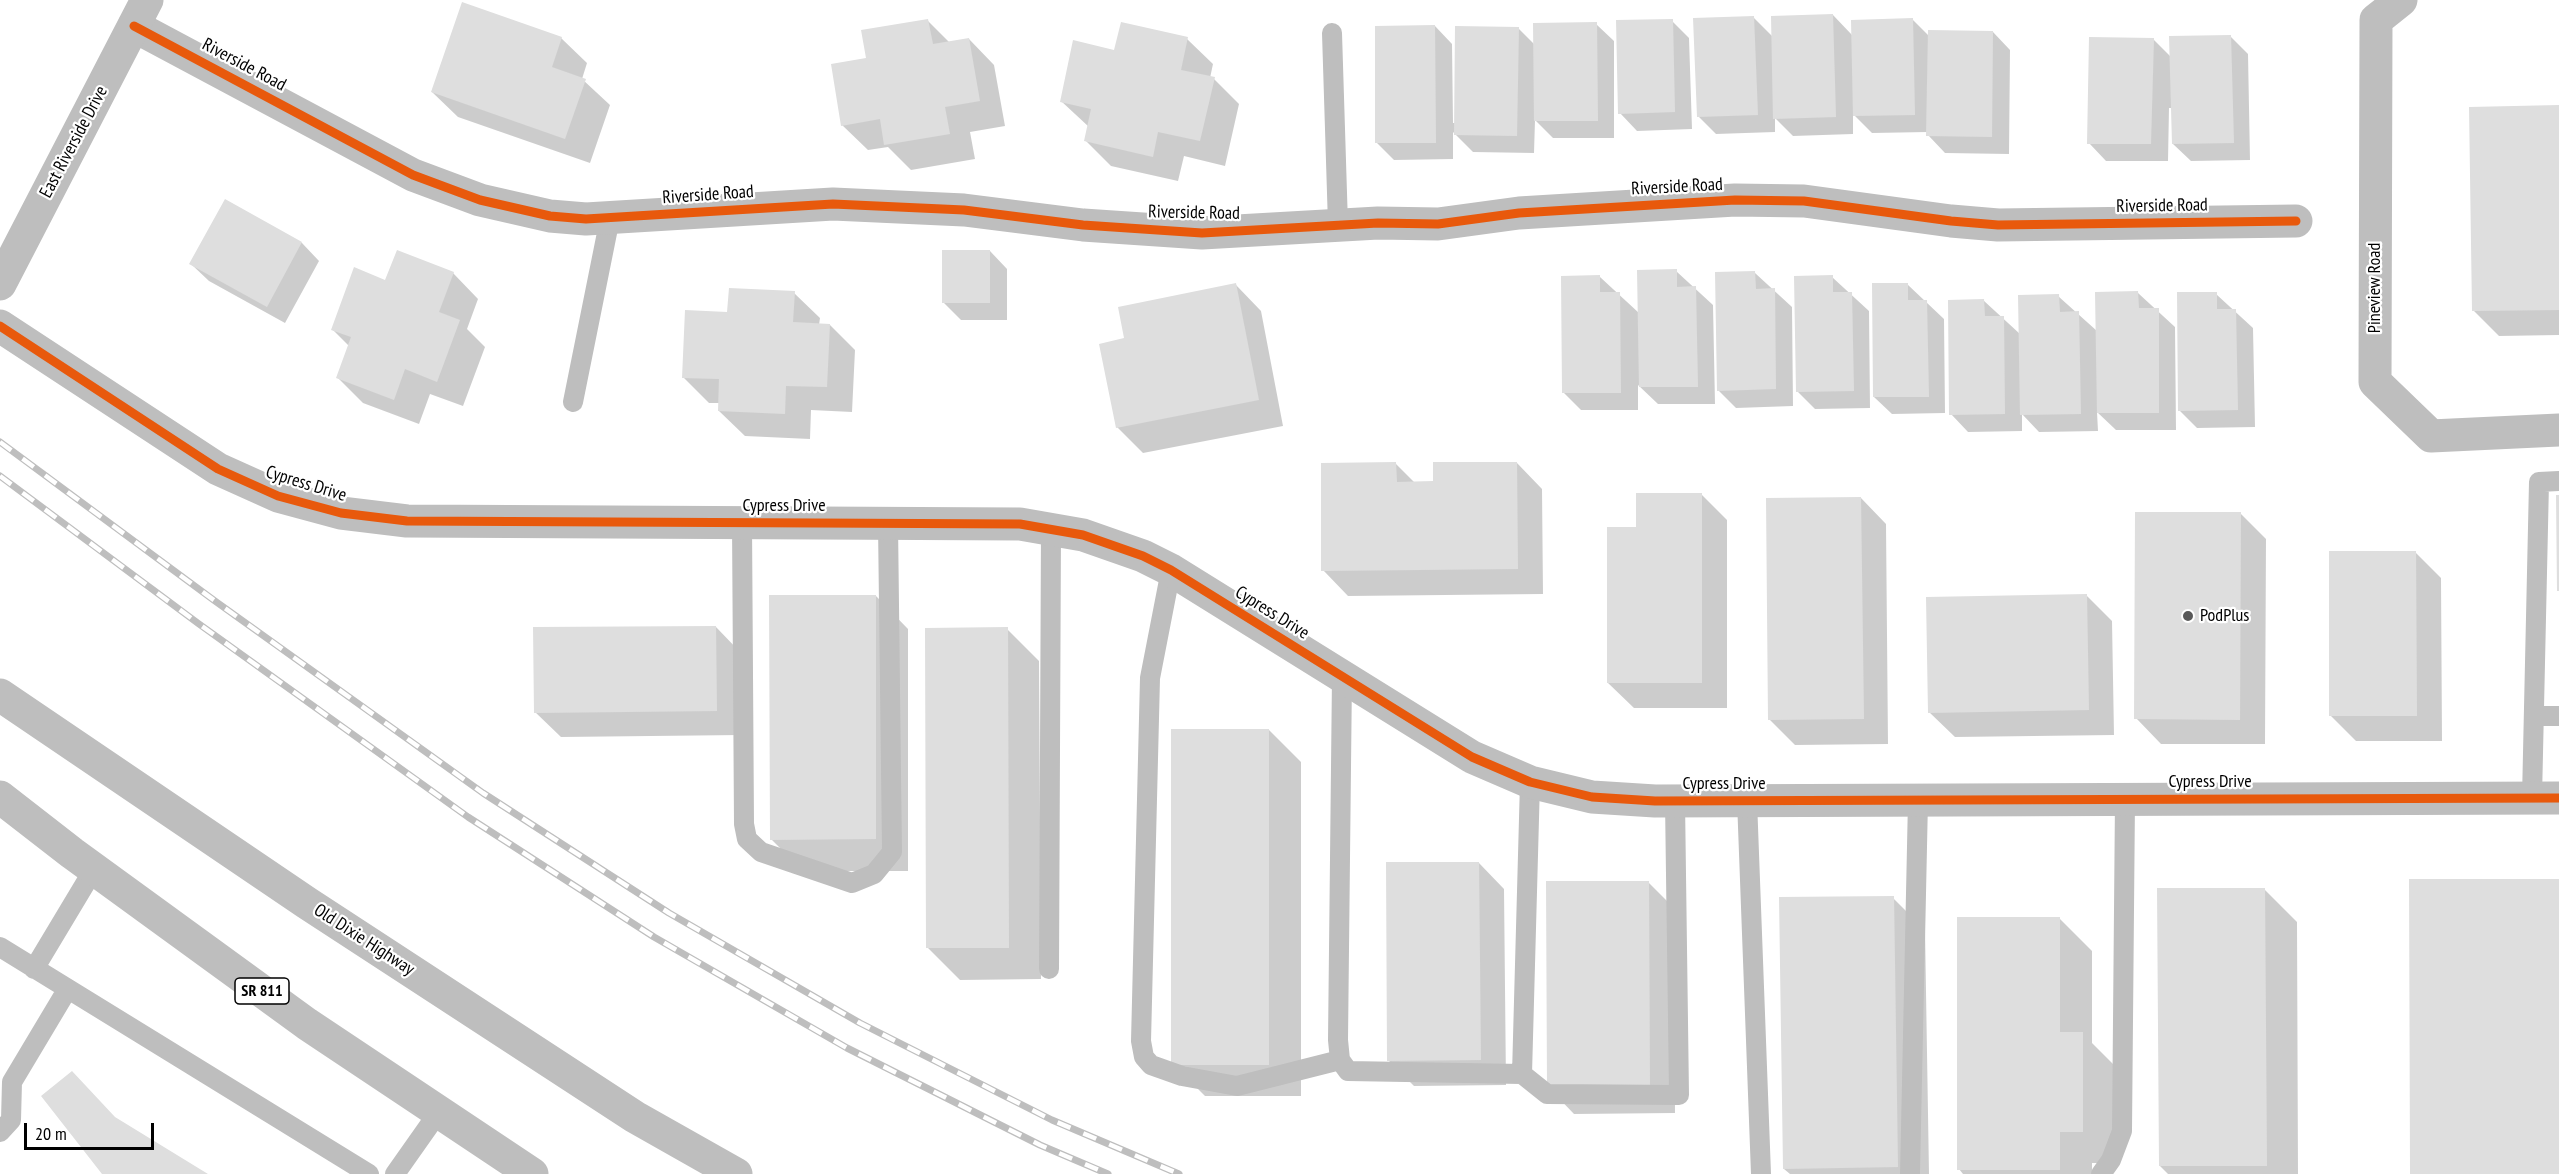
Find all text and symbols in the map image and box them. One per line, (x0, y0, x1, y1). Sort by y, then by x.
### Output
street label: Riverside Road (198, 34, 290, 96)
street label: East Riverside Drive (35, 82, 113, 202)
street label: Riverside Road (1631, 174, 1723, 200)
street label: Riverside Road (662, 181, 754, 209)
street label: Riverside Road (2116, 194, 2208, 218)
street label: Riverside Road (1148, 201, 1240, 225)
street label: Pineview Road (2364, 243, 2386, 333)
street label: Cypress Drive (263, 462, 349, 506)
street label: Cypress Drive (742, 495, 826, 517)
street label: Cypress Drive (1231, 582, 1313, 644)
place label: PodPlus (2200, 605, 2249, 627)
marker: PodPlus (2181, 609, 2195, 623)
street label: Cypress Drive (2168, 771, 2252, 793)
street label: Cypress Drive (1682, 773, 1766, 795)
street label: Old Dixie Highway (310, 900, 418, 980)
road number: SR 811 (235, 978, 289, 1004)
scale bar (27, 1111, 158, 1149)
text: 20 m (35, 1122, 67, 1145)

